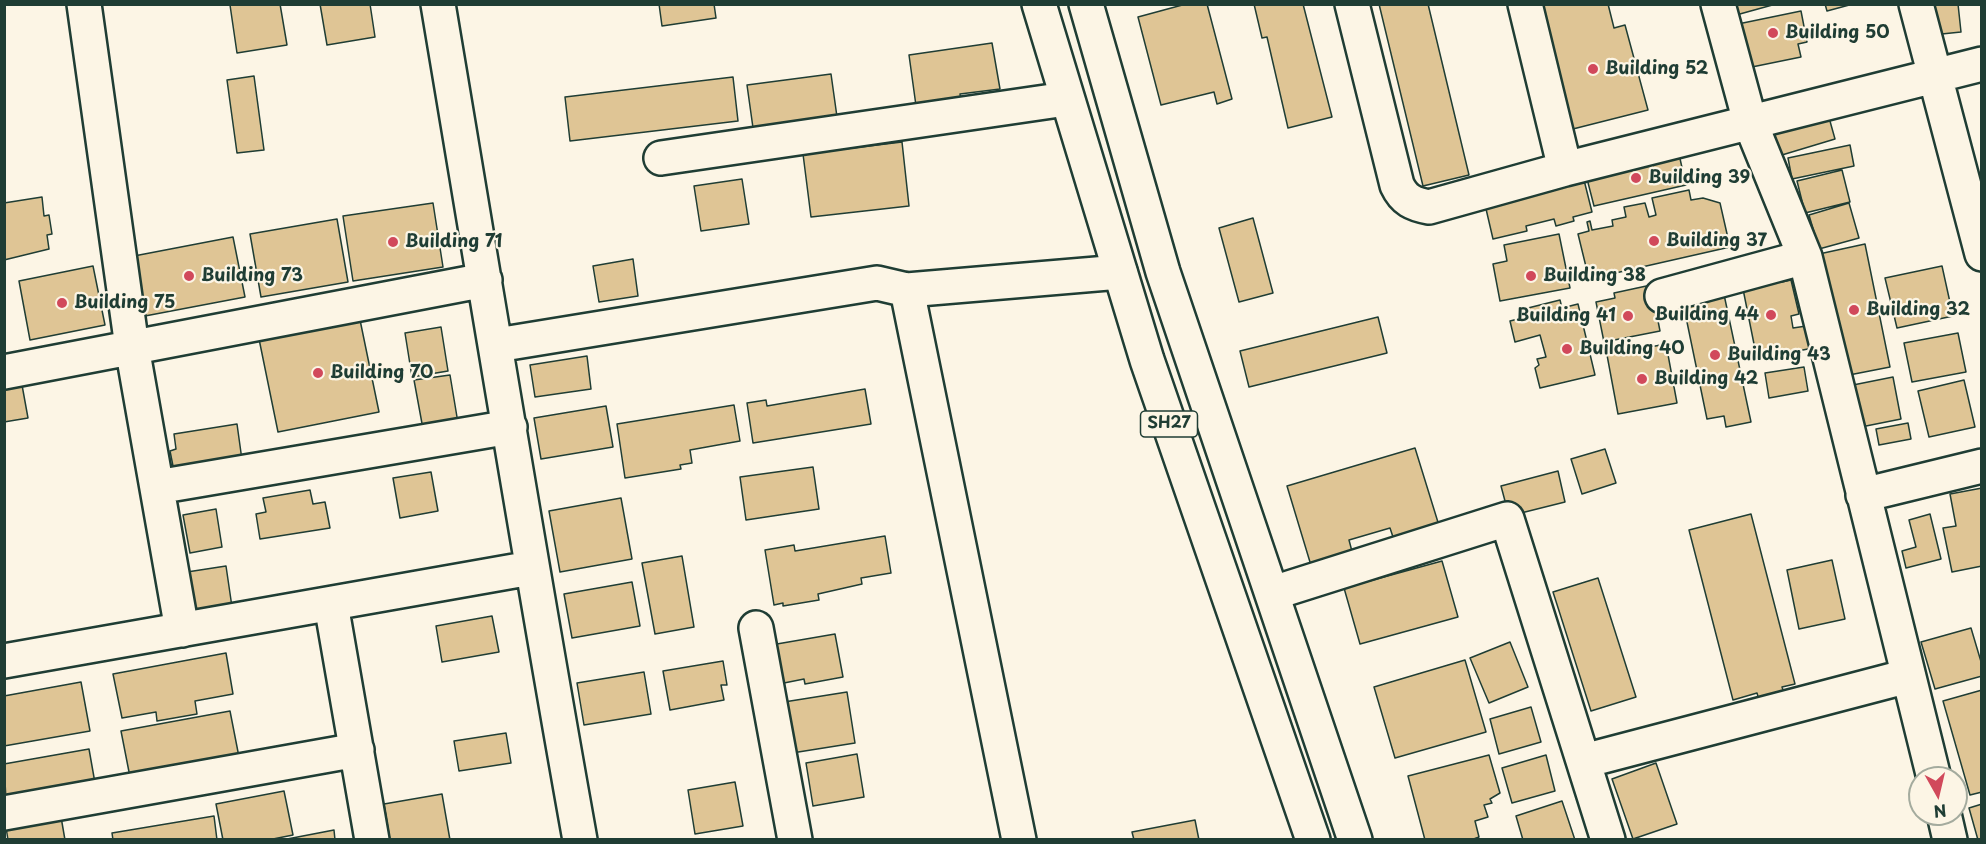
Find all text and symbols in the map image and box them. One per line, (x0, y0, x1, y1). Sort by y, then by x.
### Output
place label: Building 50 (1785, 22, 1890, 44)
marker: Building 50 (1766, 26, 1780, 40)
place label: Building 52 (1605, 58, 1708, 80)
marker: Building 52 (1586, 62, 1600, 76)
place label: Building 39 (1648, 167, 1750, 189)
marker: Building 39 (1629, 171, 1643, 185)
place label: Building 37 (1666, 230, 1767, 252)
place label: Building 71 (405, 231, 502, 253)
marker: Building 37 (1647, 234, 1661, 248)
marker: Building 71 (386, 235, 400, 249)
place label: Building 73 (201, 265, 303, 287)
place label: Building 38 (1543, 265, 1646, 287)
marker: Building 73 (182, 269, 196, 283)
marker: Building 38 (1524, 269, 1538, 283)
place label: Building 75 (74, 292, 175, 314)
marker: Building 75 (55, 296, 69, 310)
place label: Building 32 (1866, 299, 1970, 321)
marker: Building 32 (1847, 303, 1861, 317)
place label: Building 44 (1654, 304, 1759, 326)
place label: Building 41 (1516, 305, 1616, 327)
marker: Building 44 (1764, 308, 1778, 322)
marker: Building 41 (1621, 309, 1635, 323)
place label: Building 40 (1579, 338, 1685, 360)
marker: Building 40 (1560, 342, 1574, 356)
place label: Building 43 (1727, 344, 1831, 366)
marker: Building 43 (1708, 348, 1722, 362)
place label: Building 70 (330, 362, 433, 384)
marker: Building 70 (311, 366, 325, 380)
place label: Building 42 (1654, 368, 1758, 390)
marker: Building 42 (1635, 372, 1649, 386)
road number: SH27 (1140, 411, 1198, 437)
north arrow (1908, 766, 1968, 826)
text: N (1932, 799, 1948, 825)

